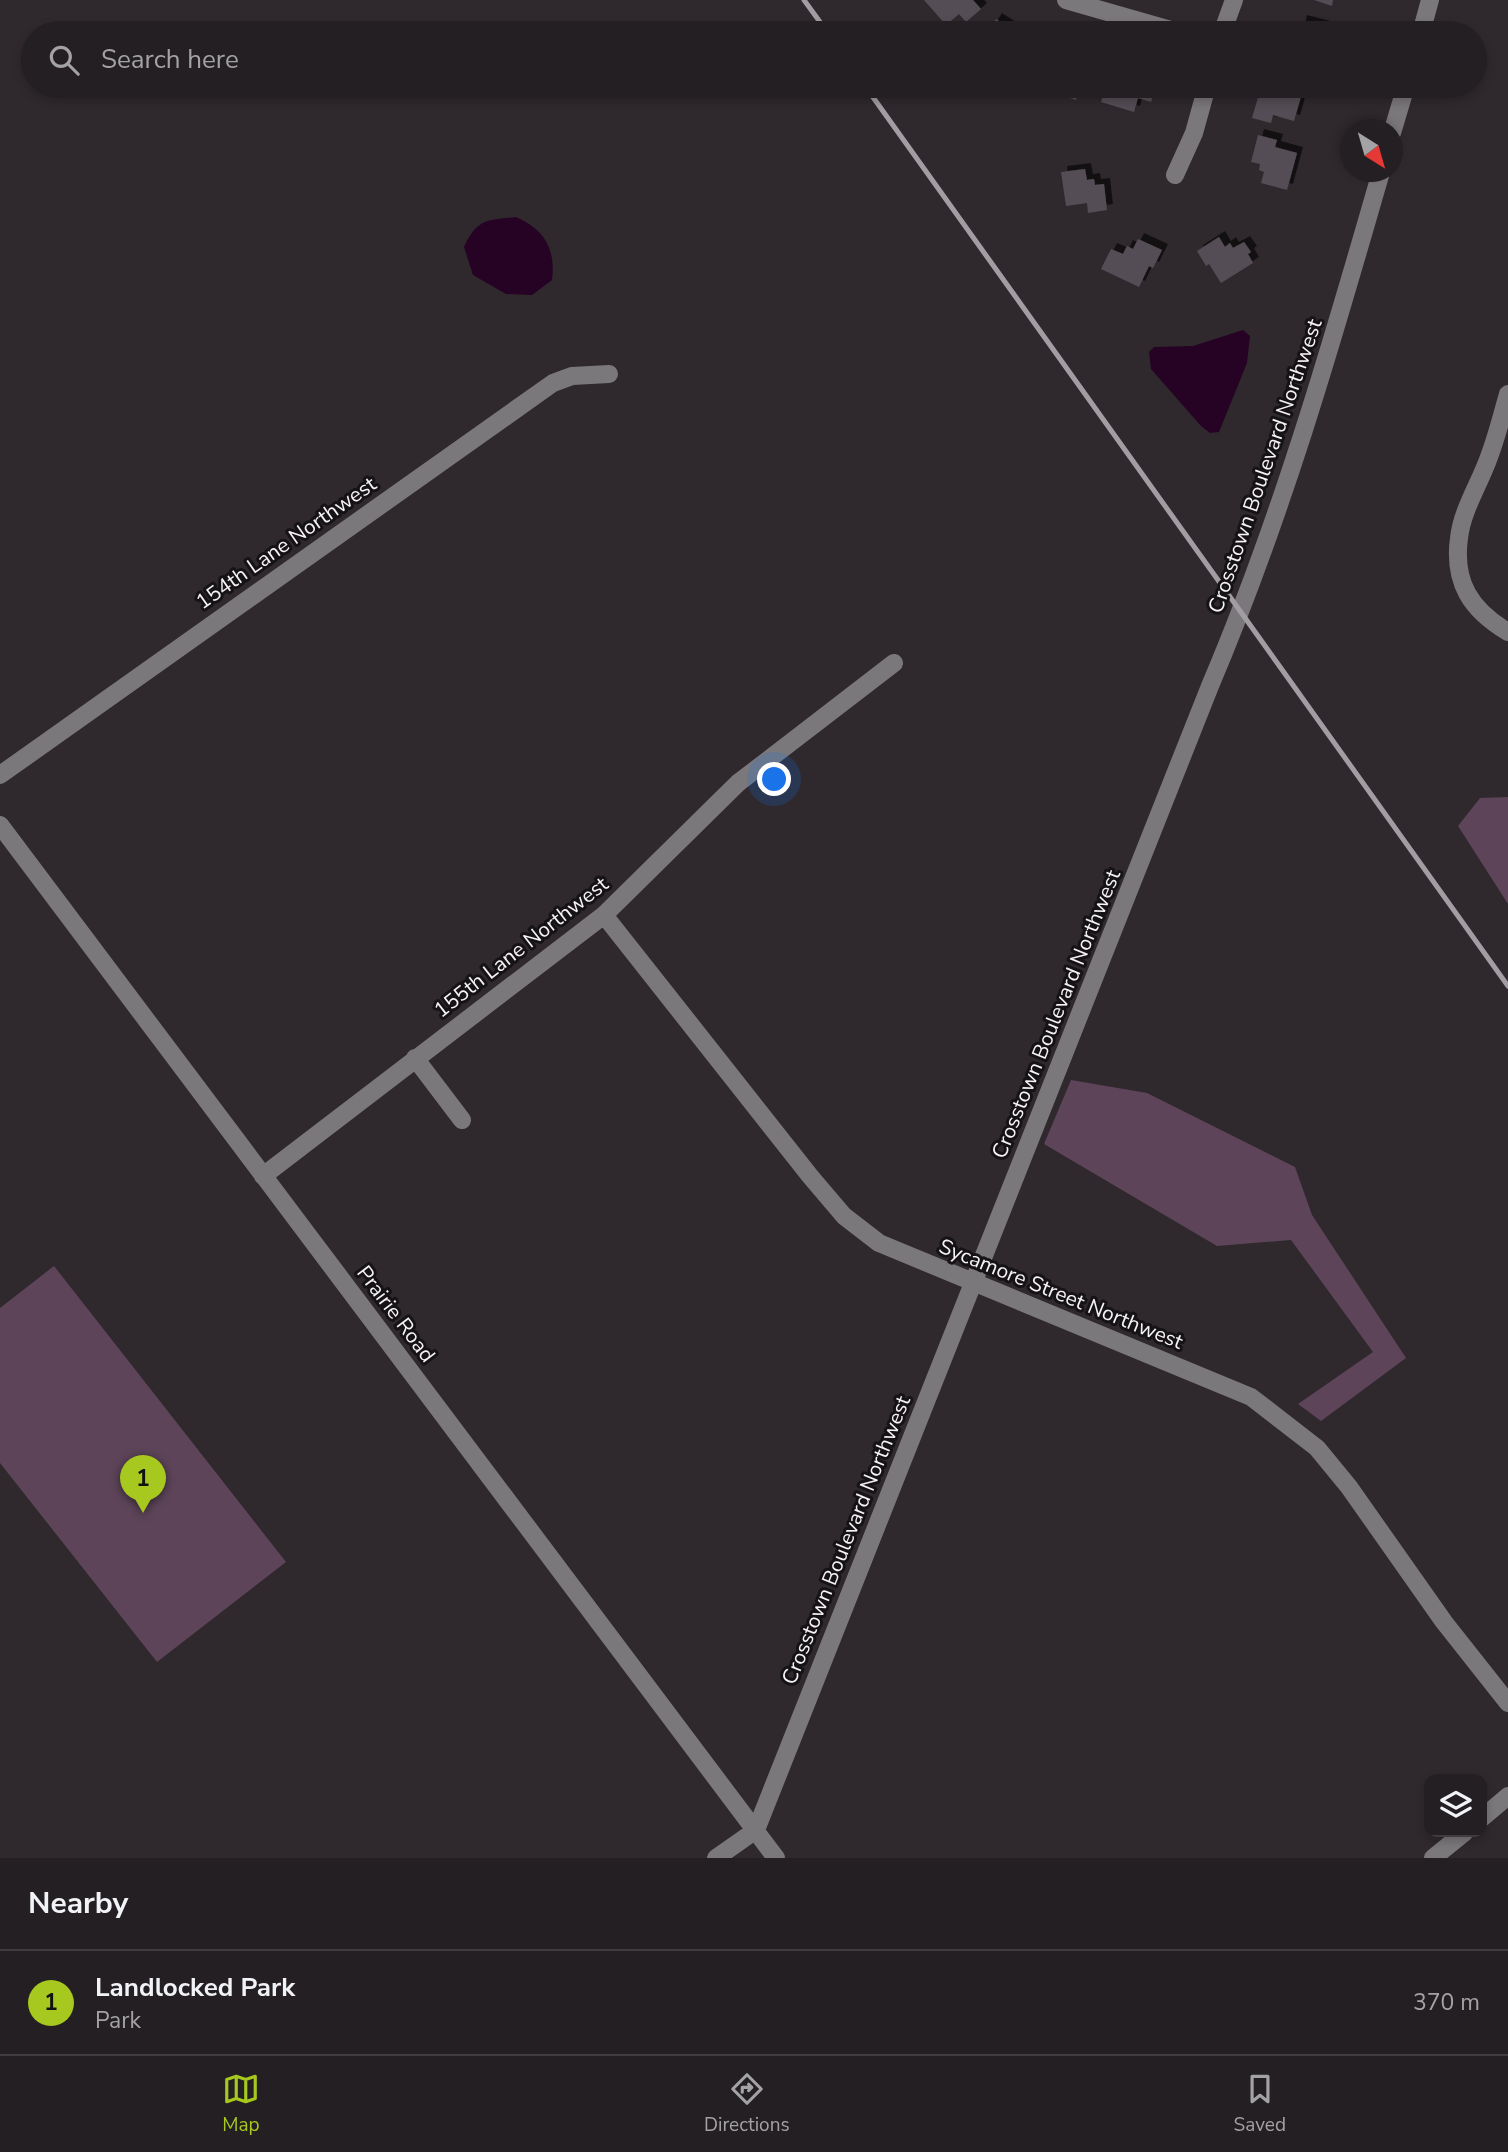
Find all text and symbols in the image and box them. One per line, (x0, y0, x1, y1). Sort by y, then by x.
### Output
search box (21, 21, 1487, 98)
icon: search (45, 41, 83, 79)
text: Search here (101, 42, 239, 77)
north arrow (1340, 119, 1403, 182)
street label: Crosstown Boulevard Northwest (1201, 315, 1329, 617)
street label: 154th Lane Northwest (190, 470, 382, 616)
your location (757, 762, 791, 796)
street label: Crosstown Boulevard Northwest (985, 865, 1127, 1163)
street label: 155th Lane Northwest (428, 870, 614, 1024)
street label: Sycamore Street Northwest (935, 1232, 1188, 1356)
street label: Prairie Road (350, 1260, 442, 1368)
street label: Crosstown Boulevard Northwest (775, 1391, 917, 1689)
pin: 1 (120, 1455, 166, 1513)
map controls (1424, 1774, 1487, 1837)
button: layers (1424, 1774, 1487, 1837)
text: Nearby (28, 1883, 128, 1924)
text: Landlocked Park (95, 1970, 295, 2005)
text: 1 (44, 1987, 58, 2018)
text: 370 m (1413, 1987, 1480, 2018)
text: Park (95, 2005, 141, 2036)
tab: Map (222, 2070, 260, 2138)
tab: Directions (704, 2070, 790, 2138)
tab: Saved (1234, 2070, 1286, 2138)

